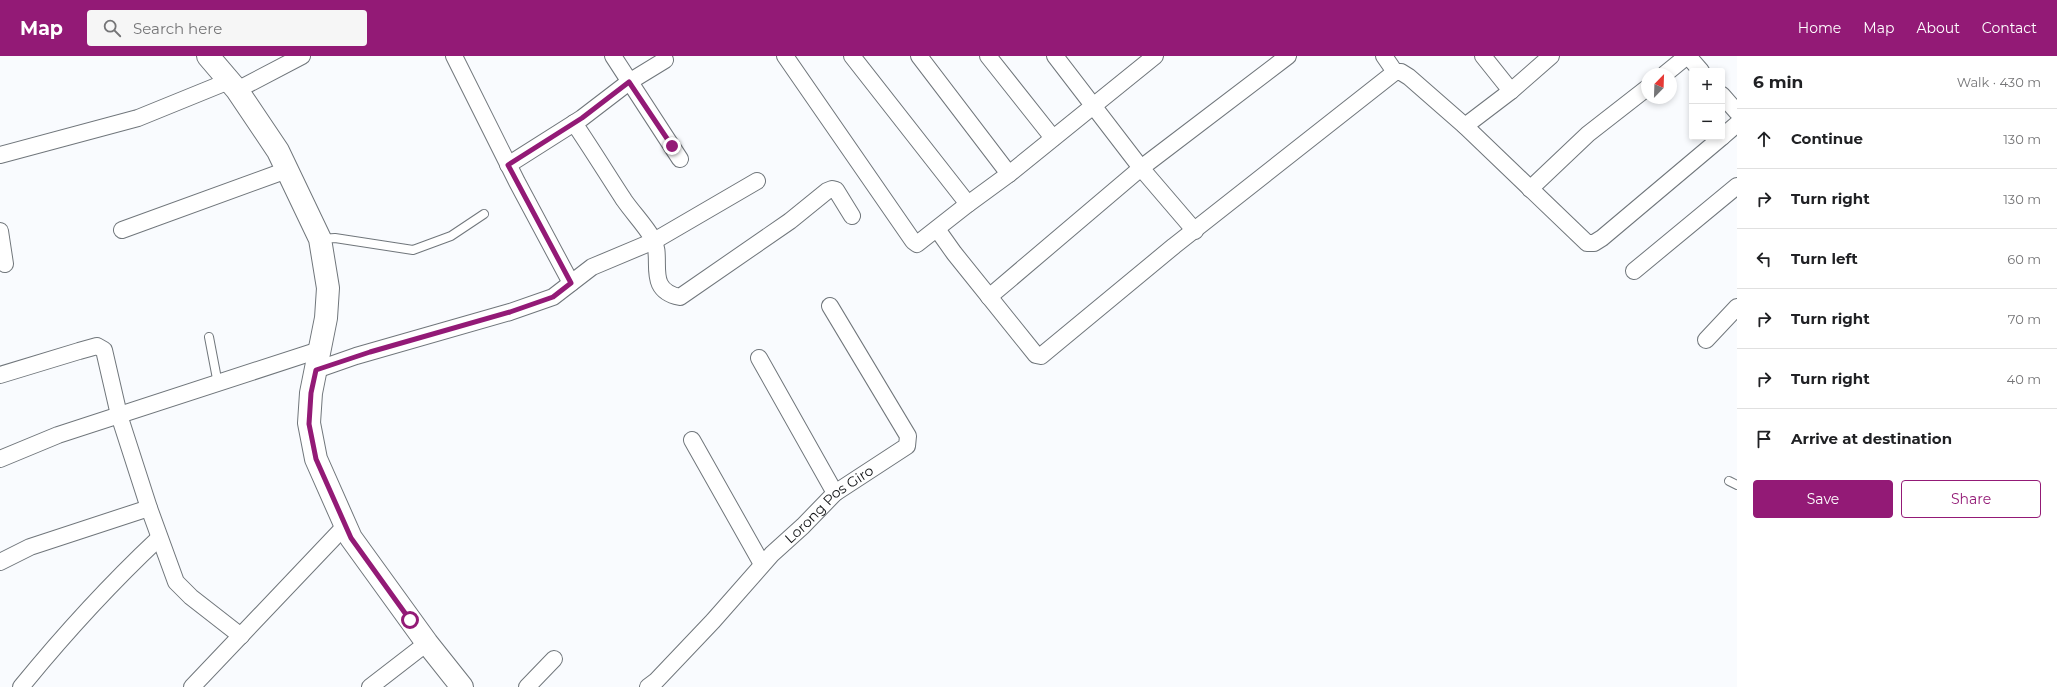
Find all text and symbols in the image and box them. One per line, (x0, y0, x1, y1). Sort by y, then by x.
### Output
search box (87, 10, 367, 46)
text: Map (20, 17, 63, 40)
icon: search (101, 17, 123, 39)
text: Search here (133, 19, 222, 38)
text: Home (1798, 19, 1841, 37)
text: Map (1863, 19, 1894, 37)
text: About (1916, 19, 1960, 37)
text: Contact (1982, 19, 2037, 37)
north arrow (1641, 68, 1677, 104)
map controls (1689, 68, 1725, 140)
button: + (1689, 68, 1725, 104)
text: 6 min (1753, 72, 1803, 92)
text: Walk · 430 m (1957, 74, 2041, 90)
button: − (1689, 104, 1725, 140)
icon: ahead (1753, 128, 1775, 150)
text: Continue (1791, 129, 1863, 148)
text: 130 m (2003, 131, 2041, 147)
route end (663, 137, 681, 155)
icon: right (1753, 188, 1775, 210)
text: Turn right (1791, 189, 1870, 208)
text: 130 m (2003, 191, 2041, 207)
icon: left (1753, 248, 1775, 270)
text: Turn left (1791, 249, 1858, 268)
text: 60 m (2007, 251, 2041, 267)
icon: right (1753, 308, 1775, 330)
text: Turn right (1791, 309, 1870, 328)
text: 70 m (2008, 311, 2041, 327)
icon: right (1753, 368, 1775, 390)
text: Turn right (1791, 369, 1870, 388)
text: 40 m (2007, 371, 2041, 387)
icon: arrive (1753, 428, 1775, 450)
text: Arrive at destination (1791, 429, 1952, 448)
street label: Lorong Pos Giro (781, 461, 877, 547)
button: Save (1753, 480, 1893, 518)
button: Share (1901, 480, 2041, 518)
route start (401, 611, 419, 629)

